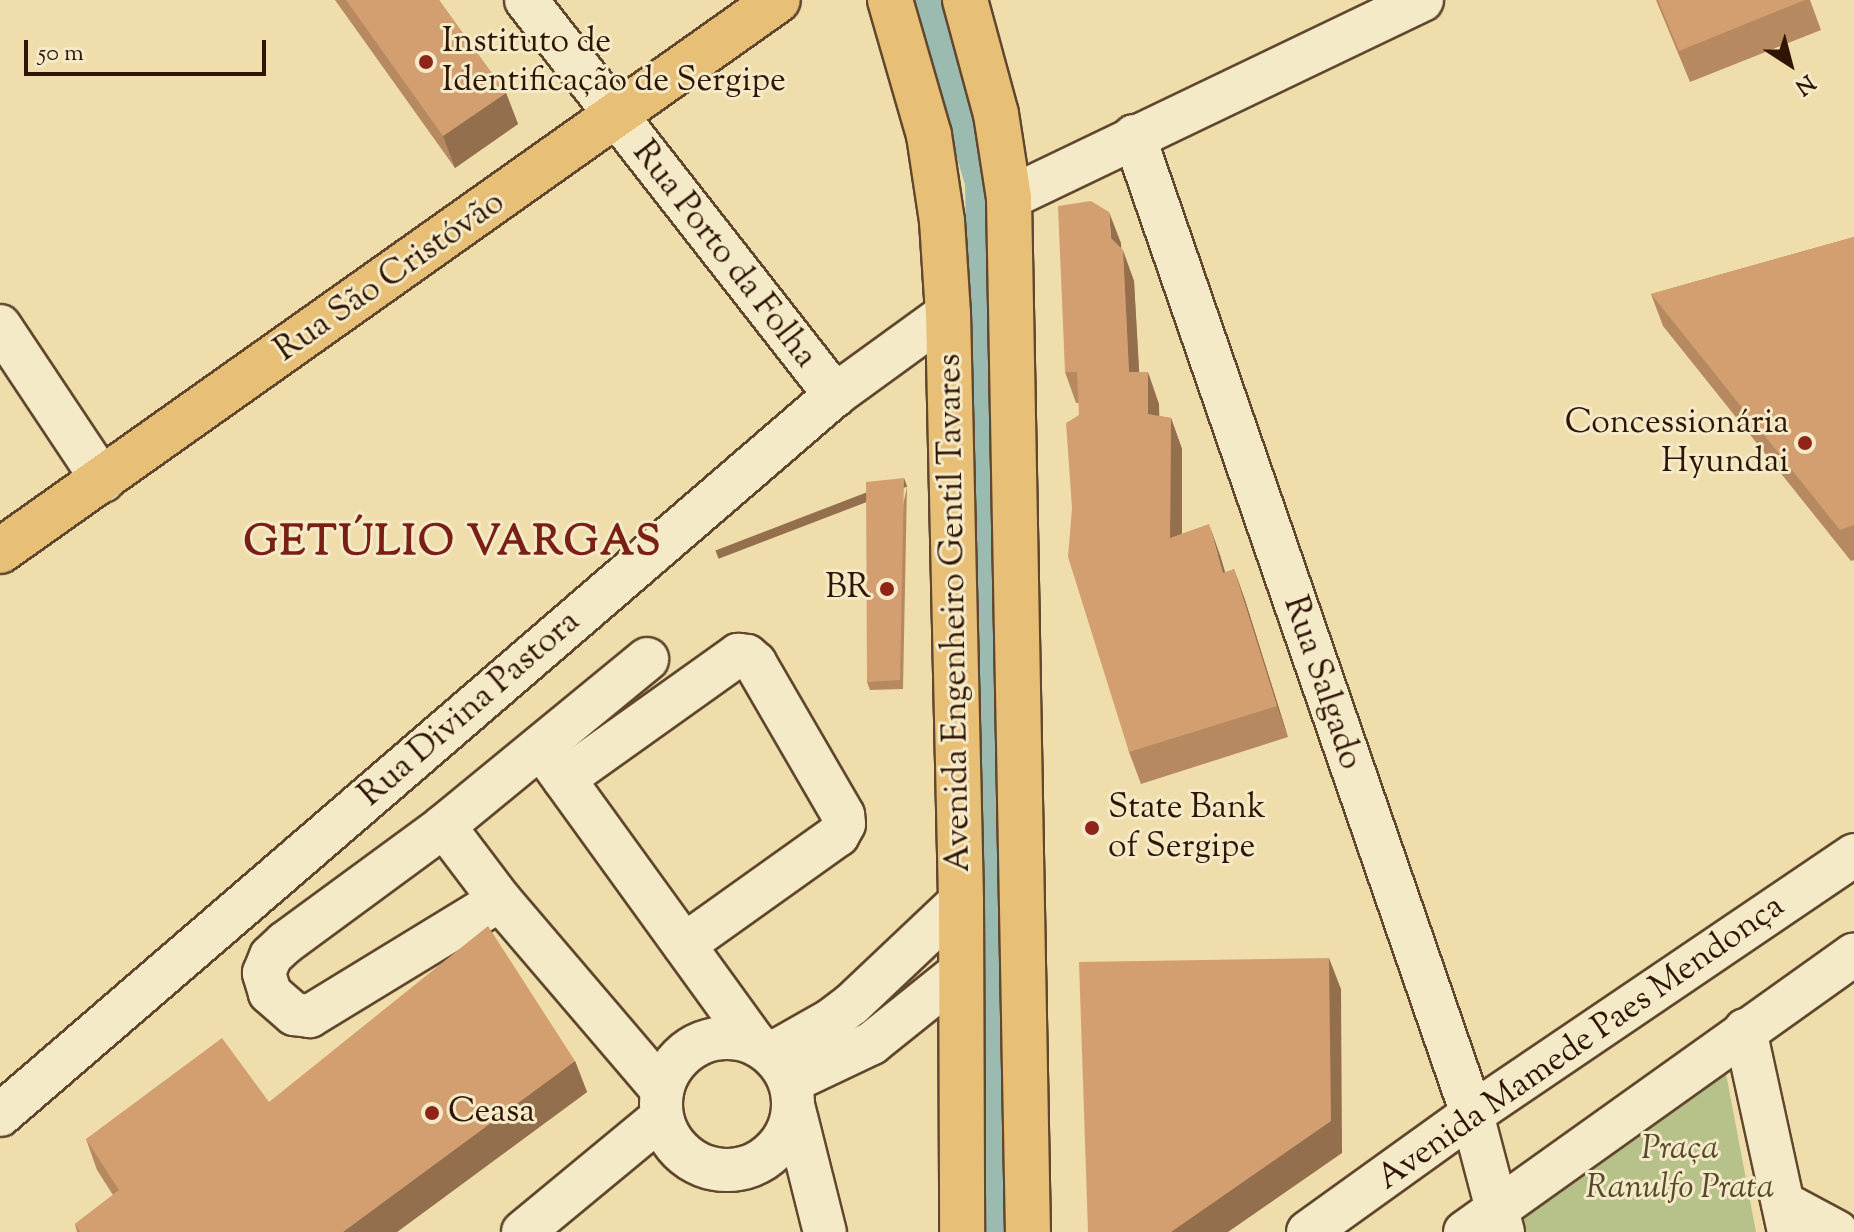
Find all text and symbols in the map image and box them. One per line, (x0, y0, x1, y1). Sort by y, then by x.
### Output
place label: Instituto de Identificação de Sergipe (442, 22, 786, 102)
scale bar (28, 24, 270, 74)
north arrow (1750, 24, 1830, 104)
text: 50 m (38, 37, 84, 71)
marker: Instituto de Identificação de Sergipe (417, 53, 435, 71)
text: N (1788, 65, 1821, 102)
street label: Rua Porto da Folha (623, 134, 825, 376)
street label: Rua São Cristóvão (267, 183, 513, 371)
street label: Avenida Engenheiro Gentil Tavares (930, 353, 980, 873)
place label: Concessionária Hyundai (1565, 403, 1789, 482)
marker: Concessionária Hyundai (1796, 434, 1814, 452)
district label: GETÚLIO VARGAS (243, 519, 663, 569)
place label: BR (825, 569, 871, 609)
marker: BR (878, 580, 896, 598)
street label: Rua Salgado (1273, 591, 1371, 775)
street label: Rua Divina Pastora (351, 602, 589, 816)
place label: State Bank of Sergipe (1108, 788, 1266, 868)
marker: State Bank of Sergipe (1083, 819, 1101, 837)
street label: Avenida Mamede Paes Mendonça (1370, 886, 1792, 1200)
place label: Ceasa (448, 1093, 535, 1133)
marker: Ceasa (423, 1104, 441, 1122)
park label: Praça Ranulfo Prata (1586, 1129, 1774, 1208)

